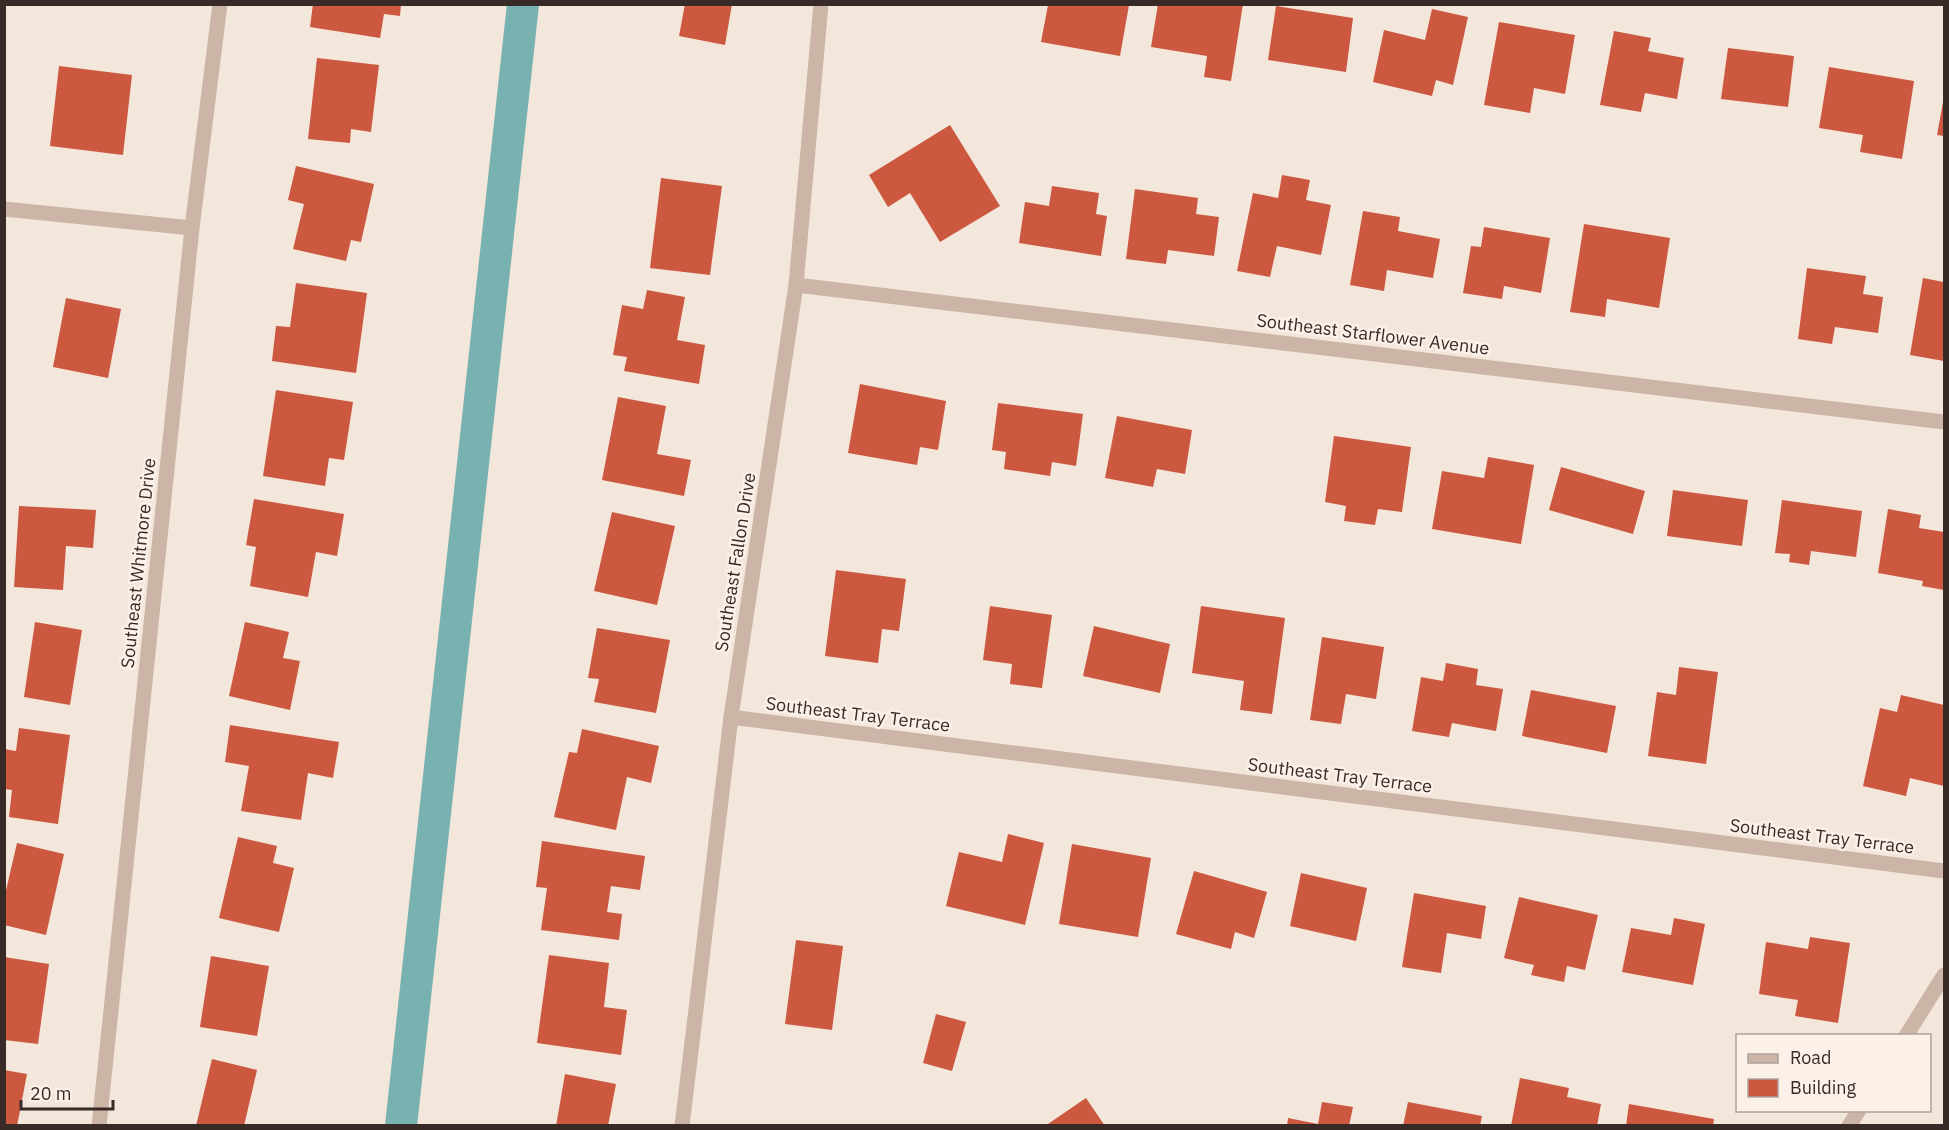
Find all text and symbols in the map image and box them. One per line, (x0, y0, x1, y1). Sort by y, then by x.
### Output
street label: Southeast Starflower Avenue (1255, 308, 1491, 360)
street label: Southeast Whitmore Drive (116, 457, 160, 669)
street label: Southeast Fallon Drive (709, 471, 761, 653)
street label: Southeast Tray Terrace (765, 691, 952, 737)
street label: Southeast Tray Terrace (1247, 752, 1434, 798)
street label: Southeast Tray Terrace (1729, 813, 1916, 859)
legend (1736, 1034, 1931, 1112)
text: Road (1790, 1046, 1831, 1069)
scale bar (21, 1073, 112, 1111)
text: Building (1790, 1076, 1857, 1099)
text: 20 m (30, 1082, 72, 1105)

